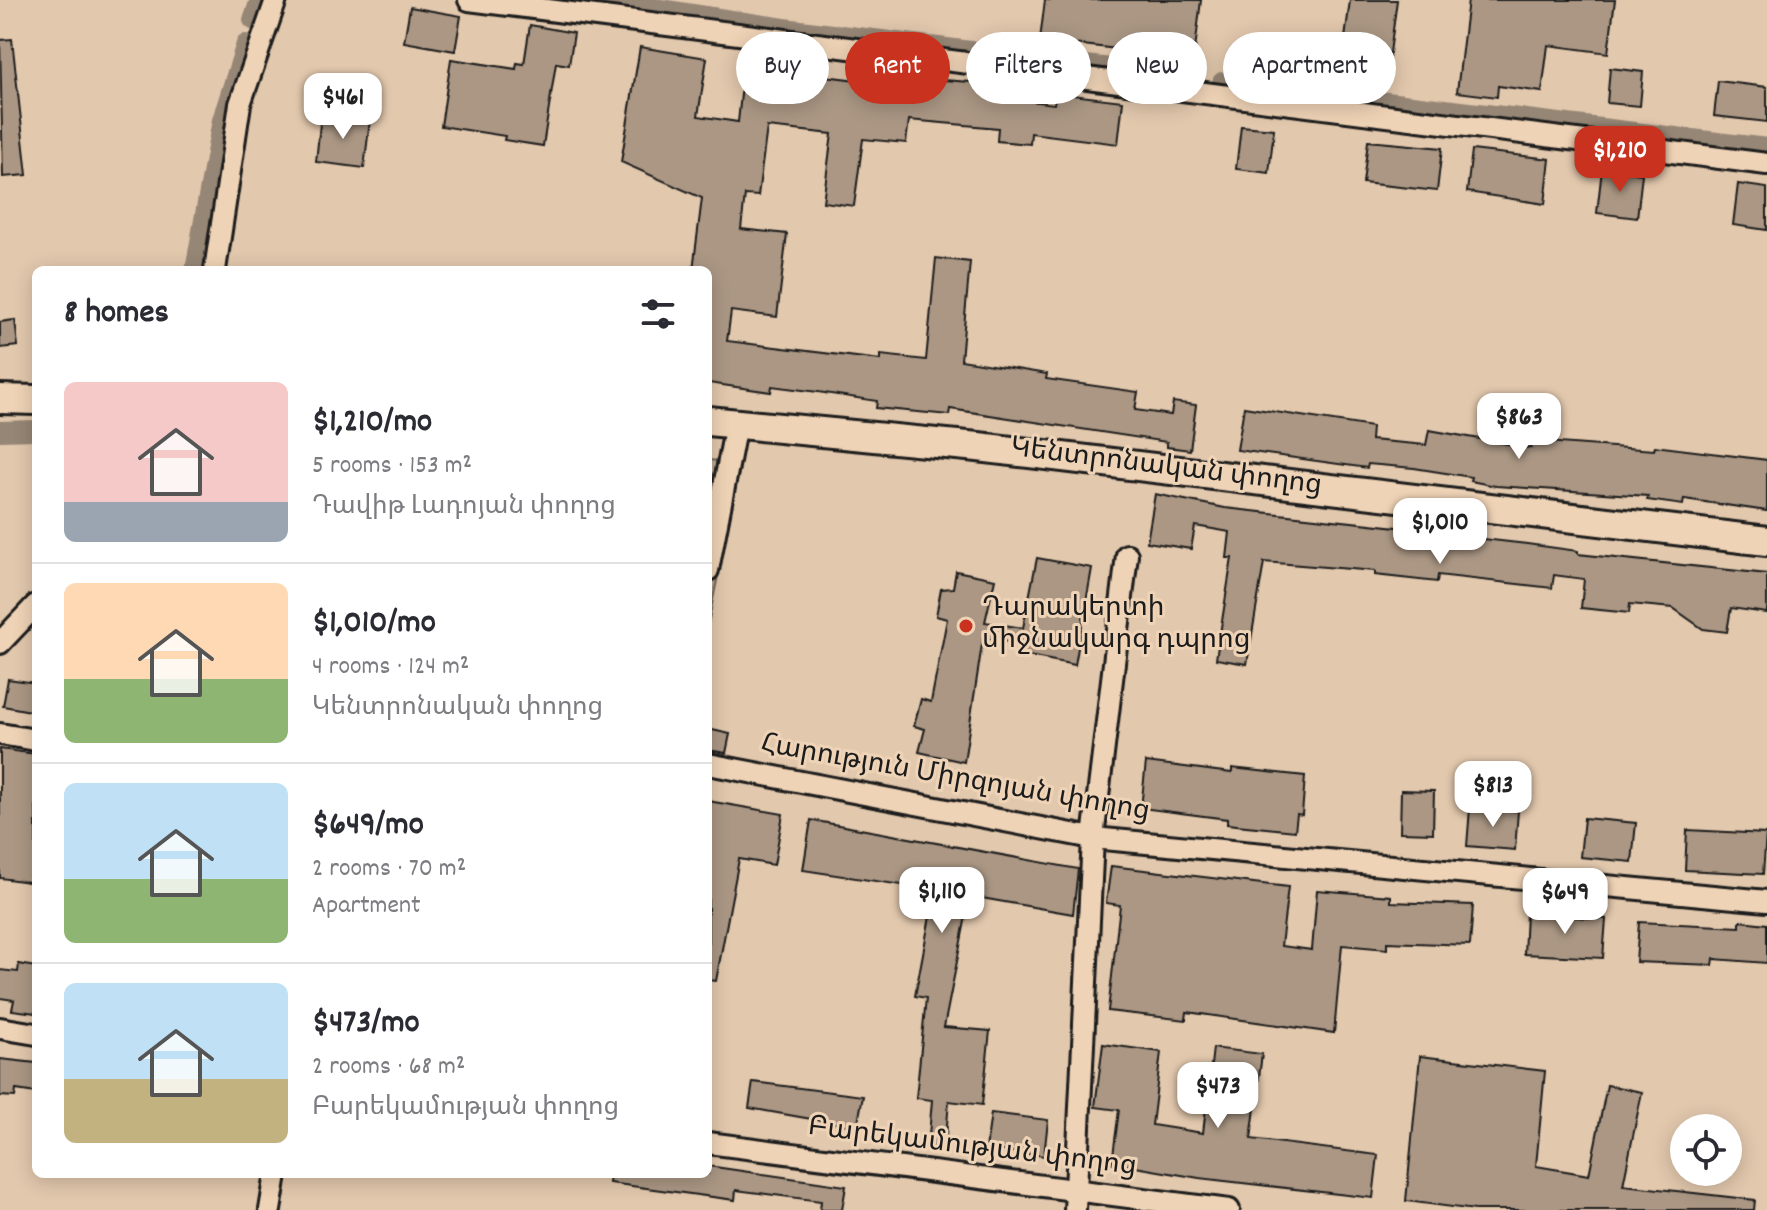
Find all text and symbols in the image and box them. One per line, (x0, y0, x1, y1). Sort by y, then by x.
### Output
chip: Buy (736, 32, 829, 104)
chip: Rent (845, 32, 950, 104)
chip: Filters (966, 32, 1091, 104)
chip: New (1107, 32, 1207, 104)
chip: Apartment (1223, 32, 1396, 104)
pin: $461 (296, 73, 390, 141)
text: $461 (322, 80, 364, 117)
pin: $1,210 (1555, 126, 1685, 194)
text: $1,210 (1592, 133, 1648, 170)
text: 8 homes (64, 290, 169, 339)
icon: filters (636, 292, 680, 336)
pin: $863 (1472, 393, 1566, 461)
text: $1,210/mo (312, 399, 432, 448)
text: $863 (1495, 400, 1543, 437)
icon: home (128, 414, 224, 510)
street label: Կենտրոնական փողոց (1008, 430, 1324, 508)
text: 5 rooms · 153 m² (312, 448, 472, 485)
text: Դավիթ Լադոյան փողոց (312, 489, 616, 526)
pin: $1,010 (1375, 498, 1505, 566)
text: $1,010 (1411, 505, 1469, 542)
place label: Դարակերտի միջնակարգ դպրոց (982, 590, 1250, 662)
text: $1,010/mo (312, 600, 436, 649)
icon: home (128, 615, 224, 711)
marker: Դարակերտի միջնակարգ դպրոց (957, 617, 975, 635)
text: 4 rooms · 124 m² (312, 649, 469, 686)
text: Կենտրոնական փողոց (312, 690, 603, 727)
street label: Հարություն Միրզոյան փողոց (757, 726, 1153, 834)
pin: $813 (1446, 761, 1540, 829)
text: $813 (1473, 768, 1513, 805)
text: $649/mo (312, 802, 424, 851)
icon: home (128, 815, 224, 911)
text: 2 rooms · 70 m² (312, 851, 466, 888)
pin: $1,110 (877, 867, 1007, 935)
pin: $649 (1518, 868, 1612, 936)
text: $1,110 (917, 874, 967, 911)
text: $649 (1541, 875, 1589, 912)
text: Apartment (312, 888, 421, 925)
text: $473/mo (312, 1000, 420, 1049)
icon: home (128, 1015, 224, 1111)
text: 2 rooms · 68 m² (312, 1049, 465, 1086)
pin: $473 (1171, 1062, 1265, 1130)
text: $473 (1195, 1069, 1241, 1106)
text: Բարեկամության փողոց (312, 1090, 619, 1127)
street label: Բարեկամության փողոց (805, 1109, 1139, 1189)
map controls (1670, 1114, 1742, 1186)
button: locate (1670, 1114, 1742, 1186)

